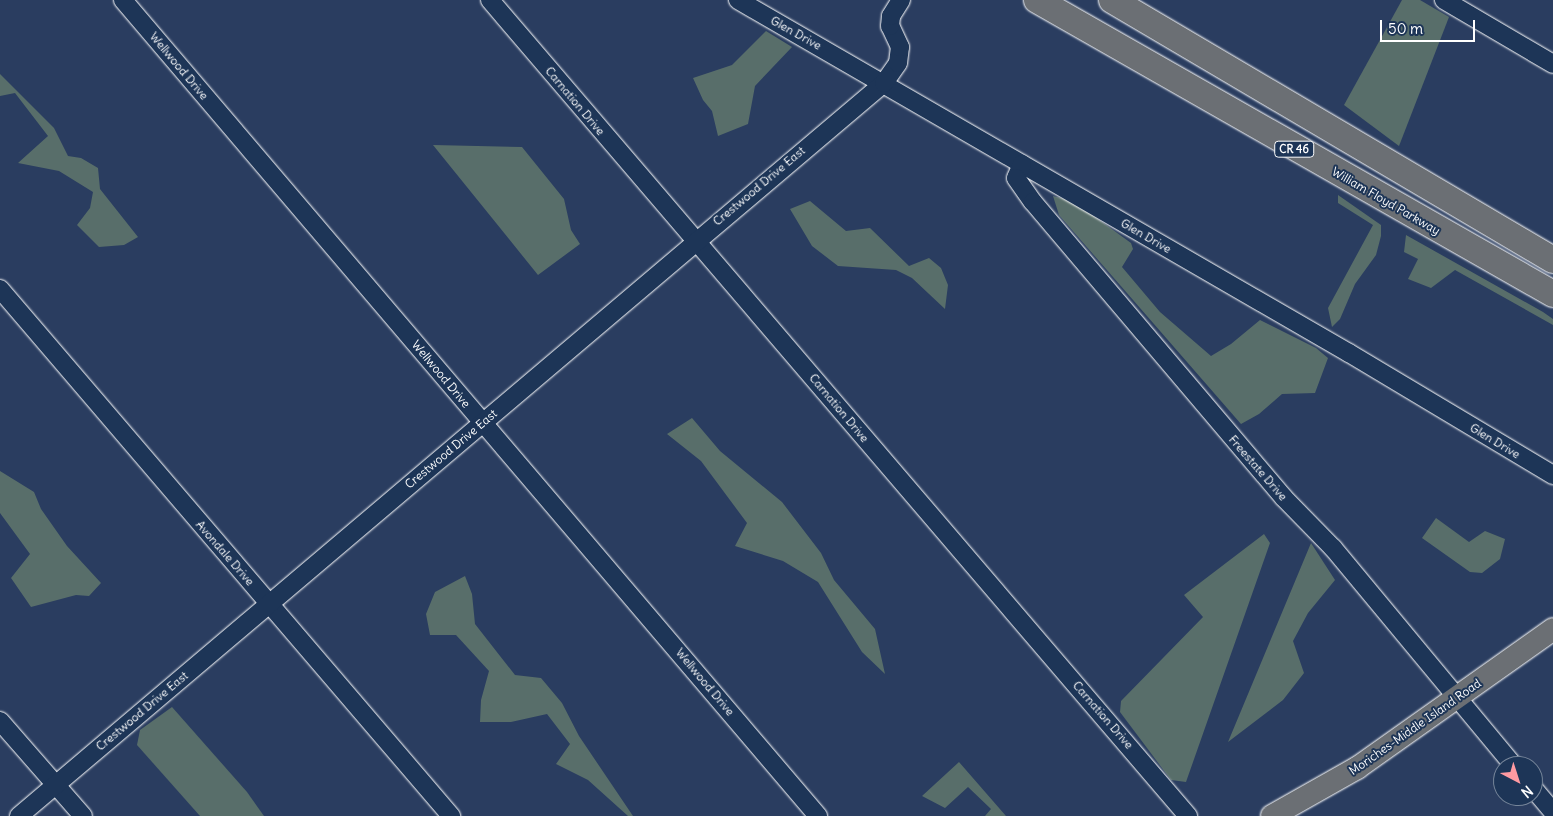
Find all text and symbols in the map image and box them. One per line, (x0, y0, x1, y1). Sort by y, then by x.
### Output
scale bar (1383, 10, 1478, 42)
street label: Glen Drive (768, 13, 824, 53)
text: 50 m (1388, 19, 1423, 38)
street label: Wellwood Drive (147, 29, 211, 103)
street label: Carnation Drive (542, 64, 608, 138)
road number: CR 46 (1274, 140, 1314, 158)
street label: Crestwood Drive East (710, 143, 808, 229)
street label: William Floyd Parkway (1329, 164, 1443, 238)
street label: Glen Drive (1118, 216, 1174, 256)
street label: Wellwood Drive (409, 337, 473, 411)
street label: Carnation Drive (806, 371, 872, 445)
street label: Crestwood Drive East (402, 406, 500, 492)
street label: Glen Drive (1467, 420, 1523, 462)
street label: Freestate Drive (1226, 432, 1290, 504)
street label: Avondale Drive (193, 518, 257, 588)
street label: Wellwood Drive (673, 645, 737, 719)
street label: Crestwood Drive East (93, 668, 191, 754)
street label: Moriches-Middle Island Road (1346, 676, 1484, 778)
street label: Carnation Drive (1070, 678, 1136, 752)
north arrow (1493, 756, 1543, 806)
text: N (1518, 782, 1536, 802)

